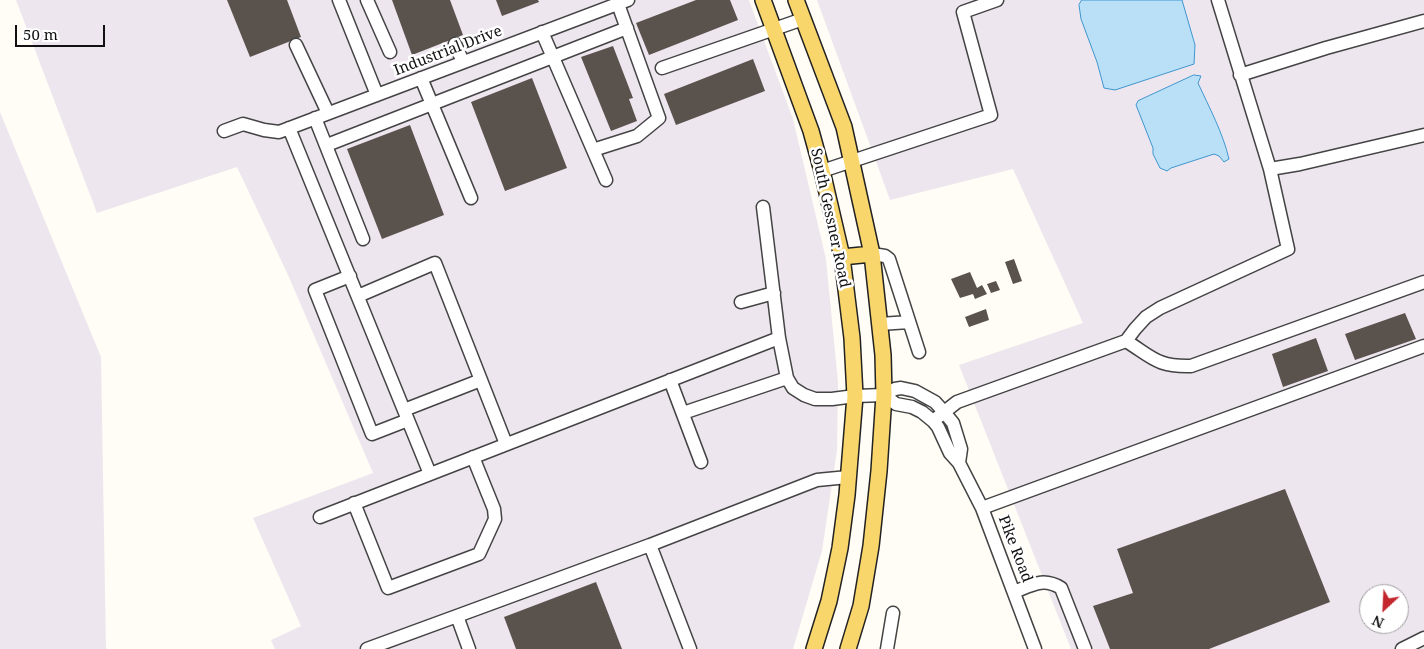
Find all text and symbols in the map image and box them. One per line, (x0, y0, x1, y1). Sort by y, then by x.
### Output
scale bar (18, 15, 108, 47)
street label: Industrial Drive (391, 22, 505, 80)
text: 50 m (23, 24, 58, 44)
street label: South Gessner Road (806, 147, 854, 289)
street label: Pike Road (994, 513, 1036, 585)
north arrow (1359, 584, 1409, 634)
text: N (1369, 611, 1387, 633)

